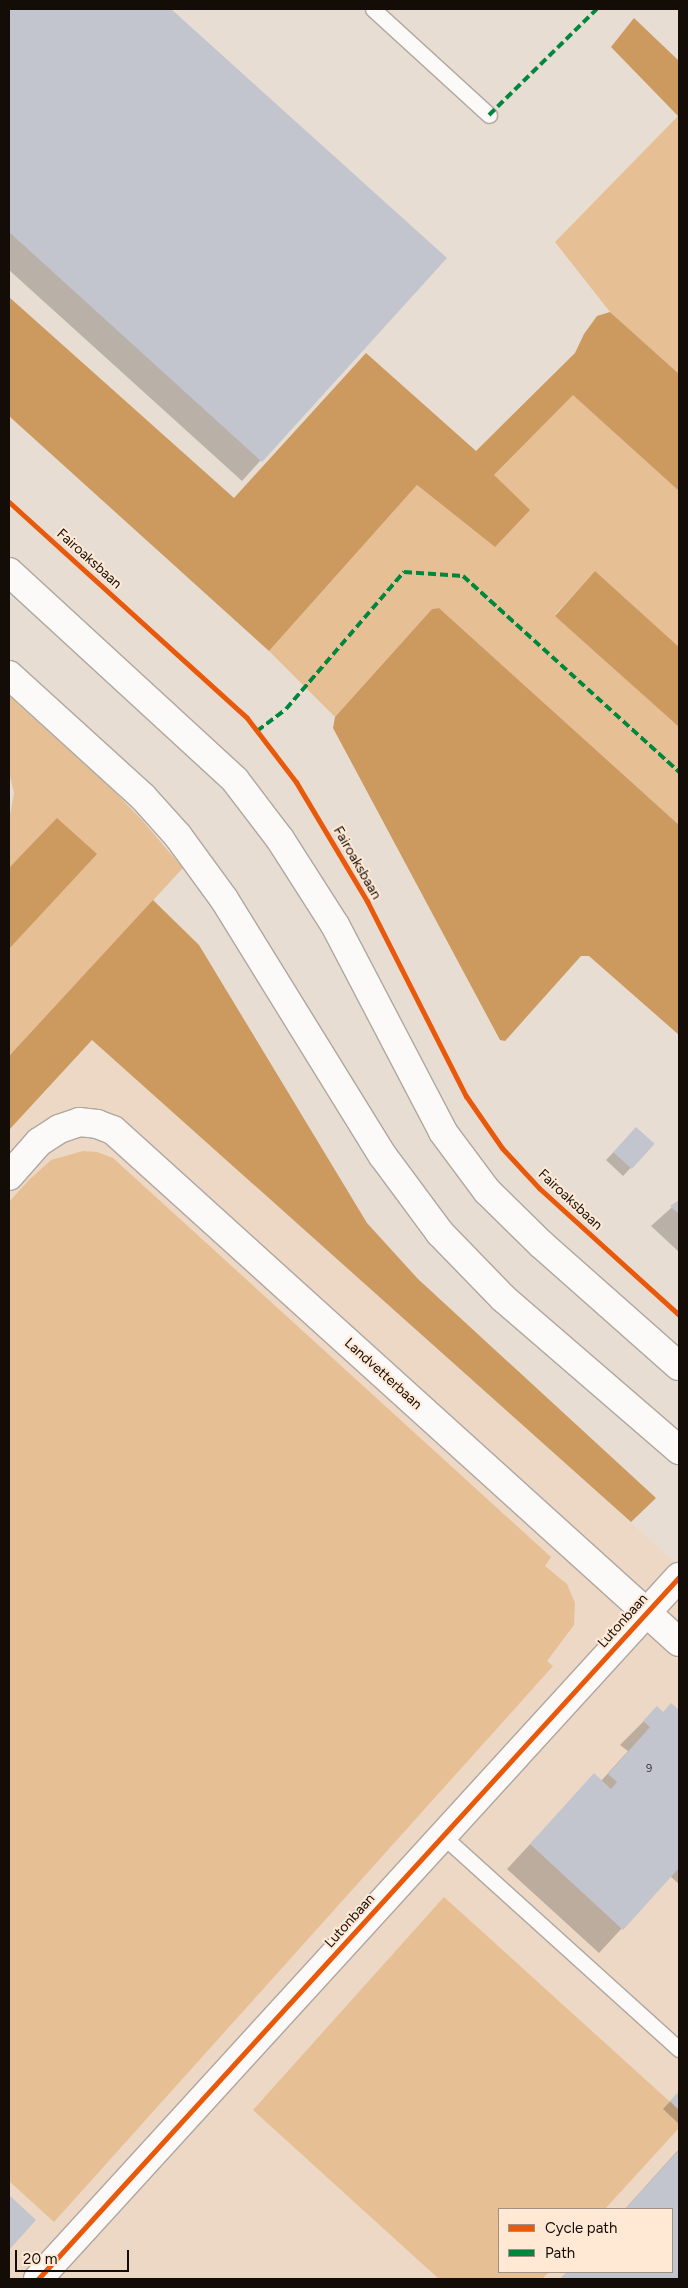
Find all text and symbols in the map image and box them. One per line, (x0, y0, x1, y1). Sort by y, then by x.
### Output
street label: Fairoaksbaan (53, 525, 125, 593)
street label: Fairoaksbaan (329, 824, 385, 902)
street label: Fairoaksbaan (534, 1166, 606, 1234)
street label: Landvetterbaan (341, 1335, 425, 1413)
street label: Lutonbaan (594, 1591, 652, 1651)
house number: 9 (646, 1762, 652, 1776)
street label: Lutonbaan (321, 1891, 379, 1951)
legend (498, 2208, 673, 2273)
text: Cycle path (545, 2219, 617, 2237)
scale bar (18, 2240, 131, 2272)
text: Path (545, 2244, 575, 2262)
text: 20 m (23, 2250, 57, 2268)

